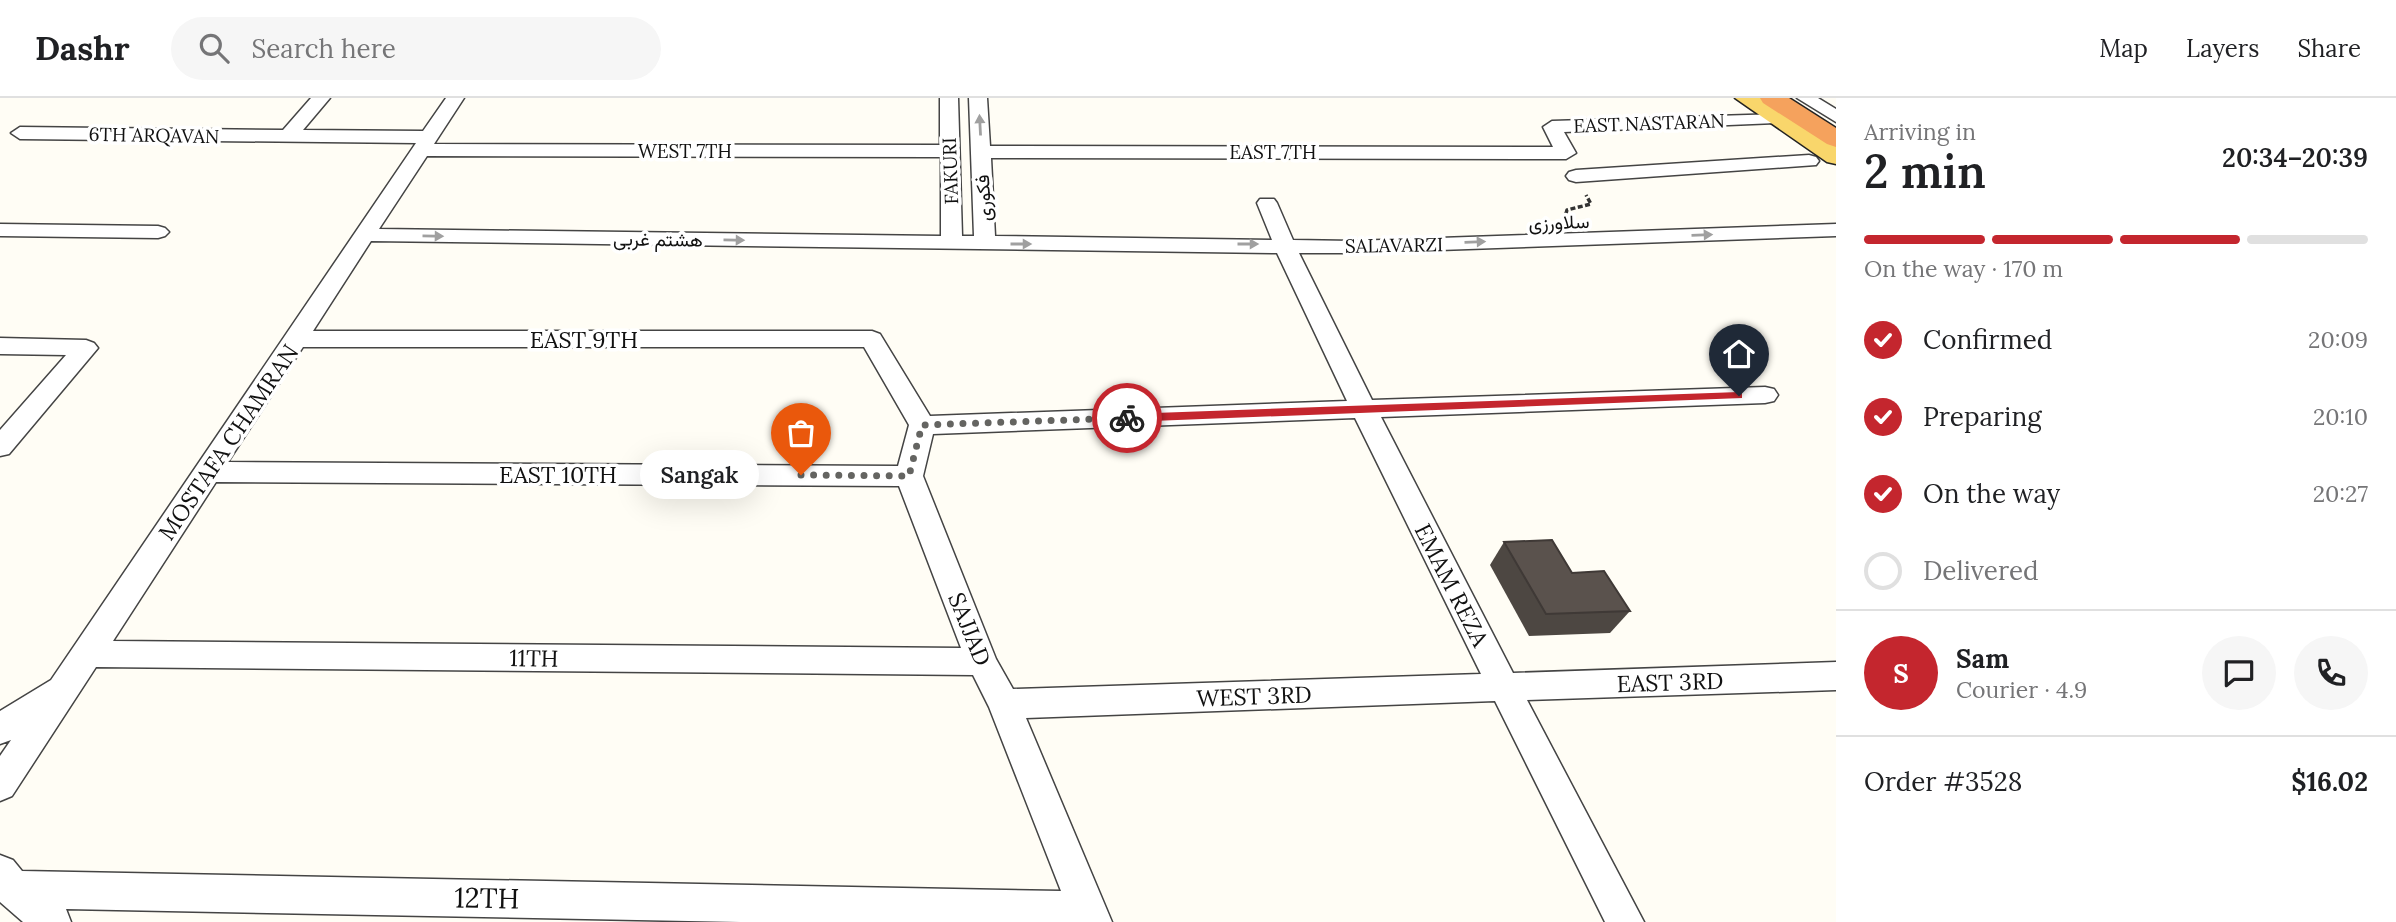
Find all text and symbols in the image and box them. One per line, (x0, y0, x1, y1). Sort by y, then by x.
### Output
search box (171, 17, 661, 80)
text: Dashr (35, 27, 129, 69)
icon: search (195, 29, 233, 67)
text: Search here (251, 32, 396, 65)
text: Map (2099, 33, 2148, 64)
text: Layers (2186, 33, 2259, 64)
text: Share (2297, 33, 2361, 64)
street label: EAST NASTARAN (1573, 108, 1725, 138)
one-way arrow (974, 114, 985, 136)
text: Arriving in (1864, 117, 1976, 146)
street label: 6TH ARQAVAN (88, 122, 220, 148)
street label: FAKURI (937, 137, 963, 205)
street label: WEST 7TH (638, 139, 732, 163)
street label: EAST 7TH (1229, 140, 1317, 164)
text: 20:34–20:39 (2222, 141, 2368, 174)
text: 2 min (1864, 142, 1986, 201)
street label: فکوری (970, 174, 996, 222)
street label: سلاورزی (1528, 209, 1590, 235)
street label: هشتم غربی (613, 226, 703, 253)
one-way arrow (1691, 229, 1713, 240)
one-way arrow (422, 230, 444, 242)
street label: SALAVARZI (1345, 232, 1443, 258)
one-way arrow (723, 234, 745, 246)
one-way arrow (1464, 237, 1486, 248)
one-way arrow (1010, 238, 1032, 250)
one-way arrow (1237, 238, 1259, 250)
text: On the way · 170 m (1864, 254, 2063, 283)
icon: check (1864, 321, 1902, 359)
text: Confirmed (1923, 323, 2052, 356)
pin (1709, 324, 1769, 396)
street label: EAST 9TH (530, 325, 638, 354)
text: 20:09 (2308, 325, 2368, 354)
icon: home (1720, 335, 1758, 373)
street label: MOSTAFA CHAMRAN (152, 339, 304, 545)
courier (1092, 383, 1162, 453)
icon: check (1864, 398, 1902, 436)
icon: bike (1108, 399, 1146, 437)
text: Preparing (1923, 400, 2042, 433)
text: 20:10 (2313, 402, 2368, 431)
pin (771, 403, 831, 475)
icon: bag (782, 414, 820, 452)
callout: Sangak (640, 450, 759, 500)
street label: EAST 10TH (499, 460, 617, 489)
text: Sangak (661, 460, 738, 489)
icon: check (1864, 475, 1902, 513)
text: On the way (1923, 477, 2060, 510)
text: 20:27 (2313, 479, 2368, 508)
street label: EMAM REZA (1409, 519, 1496, 652)
text: Delivered (1923, 554, 2039, 587)
street label: SAJJAD (942, 588, 998, 670)
button: chat (2202, 636, 2276, 710)
button: phone (2294, 636, 2368, 710)
text: Sam (1956, 642, 2009, 675)
street label: 11TH (509, 643, 559, 673)
text: S (1893, 657, 1909, 690)
street label: EAST 3RD (1616, 666, 1724, 698)
text: Courier · 4.9 (1956, 675, 2087, 704)
street label: WEST 3RD (1196, 679, 1312, 713)
text: Order #3528 (1864, 765, 2022, 798)
text: $16.02 (2291, 765, 2368, 798)
street label: 12TH (454, 879, 520, 917)

